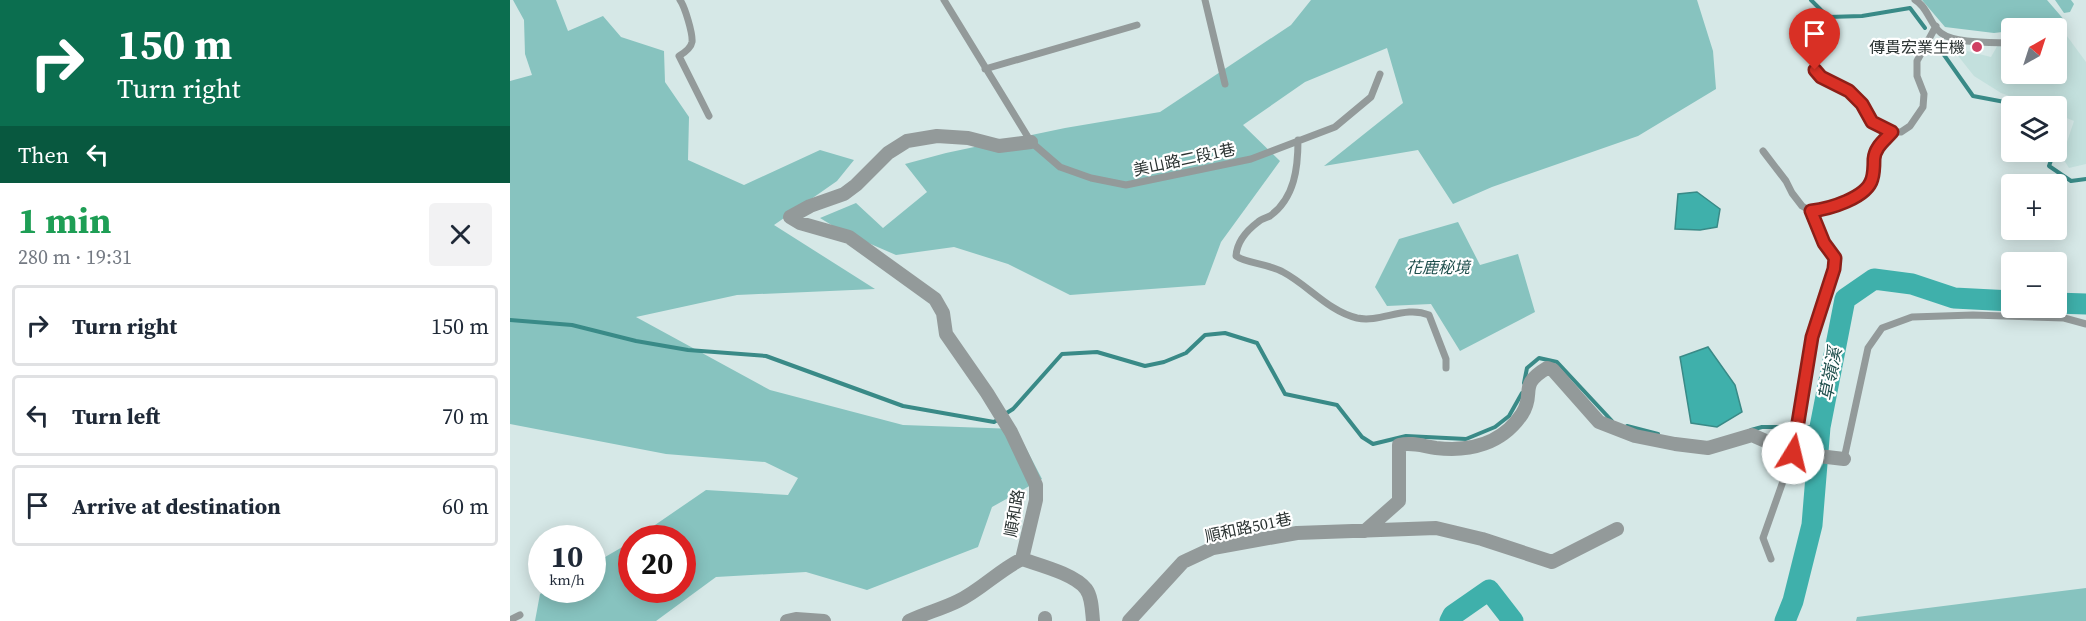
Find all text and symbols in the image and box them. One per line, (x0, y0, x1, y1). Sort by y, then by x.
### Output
pin (1789, 8, 1840, 70)
text: 150 m (117, 15, 232, 73)
icon: arrive (1798, 17, 1831, 50)
north arrow (2001, 18, 2067, 84)
map controls (2001, 18, 2067, 318)
icon: right (18, 24, 96, 102)
place label: 傳貴宏業生機 (1869, 36, 1965, 58)
marker: 傳貴宏業生機 (1970, 40, 1984, 54)
text: Turn right (117, 70, 241, 107)
button: layers (2001, 96, 2067, 162)
street label: 美山路二段1巷 (1131, 137, 1237, 181)
icon: left (81, 138, 114, 171)
text: Then (18, 140, 69, 170)
button: + (2001, 174, 2067, 240)
text: 1 min (18, 196, 111, 245)
button: close (429, 203, 492, 266)
text: 280 m · 19:31 (18, 243, 132, 271)
button: − (2001, 252, 2067, 318)
park label: 花鹿秘境 (1406, 256, 1472, 278)
icon: right (21, 309, 54, 342)
text: Turn right (72, 311, 177, 341)
text: 150 m (431, 311, 489, 341)
water label: 草嶺溪 (1813, 342, 1848, 403)
icon: left (21, 399, 54, 432)
text: Turn left (72, 401, 160, 431)
text: 70 m (442, 401, 489, 431)
position arrow (1761, 421, 1825, 485)
street label: 順和路 (999, 487, 1029, 539)
icon: arrive (21, 489, 54, 522)
text: Arrive at destination (72, 491, 281, 521)
text: 60 m (442, 491, 489, 521)
street label: 順和路501巷 (1203, 507, 1293, 547)
speed limit sign: 20 (618, 525, 696, 603)
text: 10 (551, 536, 583, 577)
text: km/h (549, 569, 585, 590)

